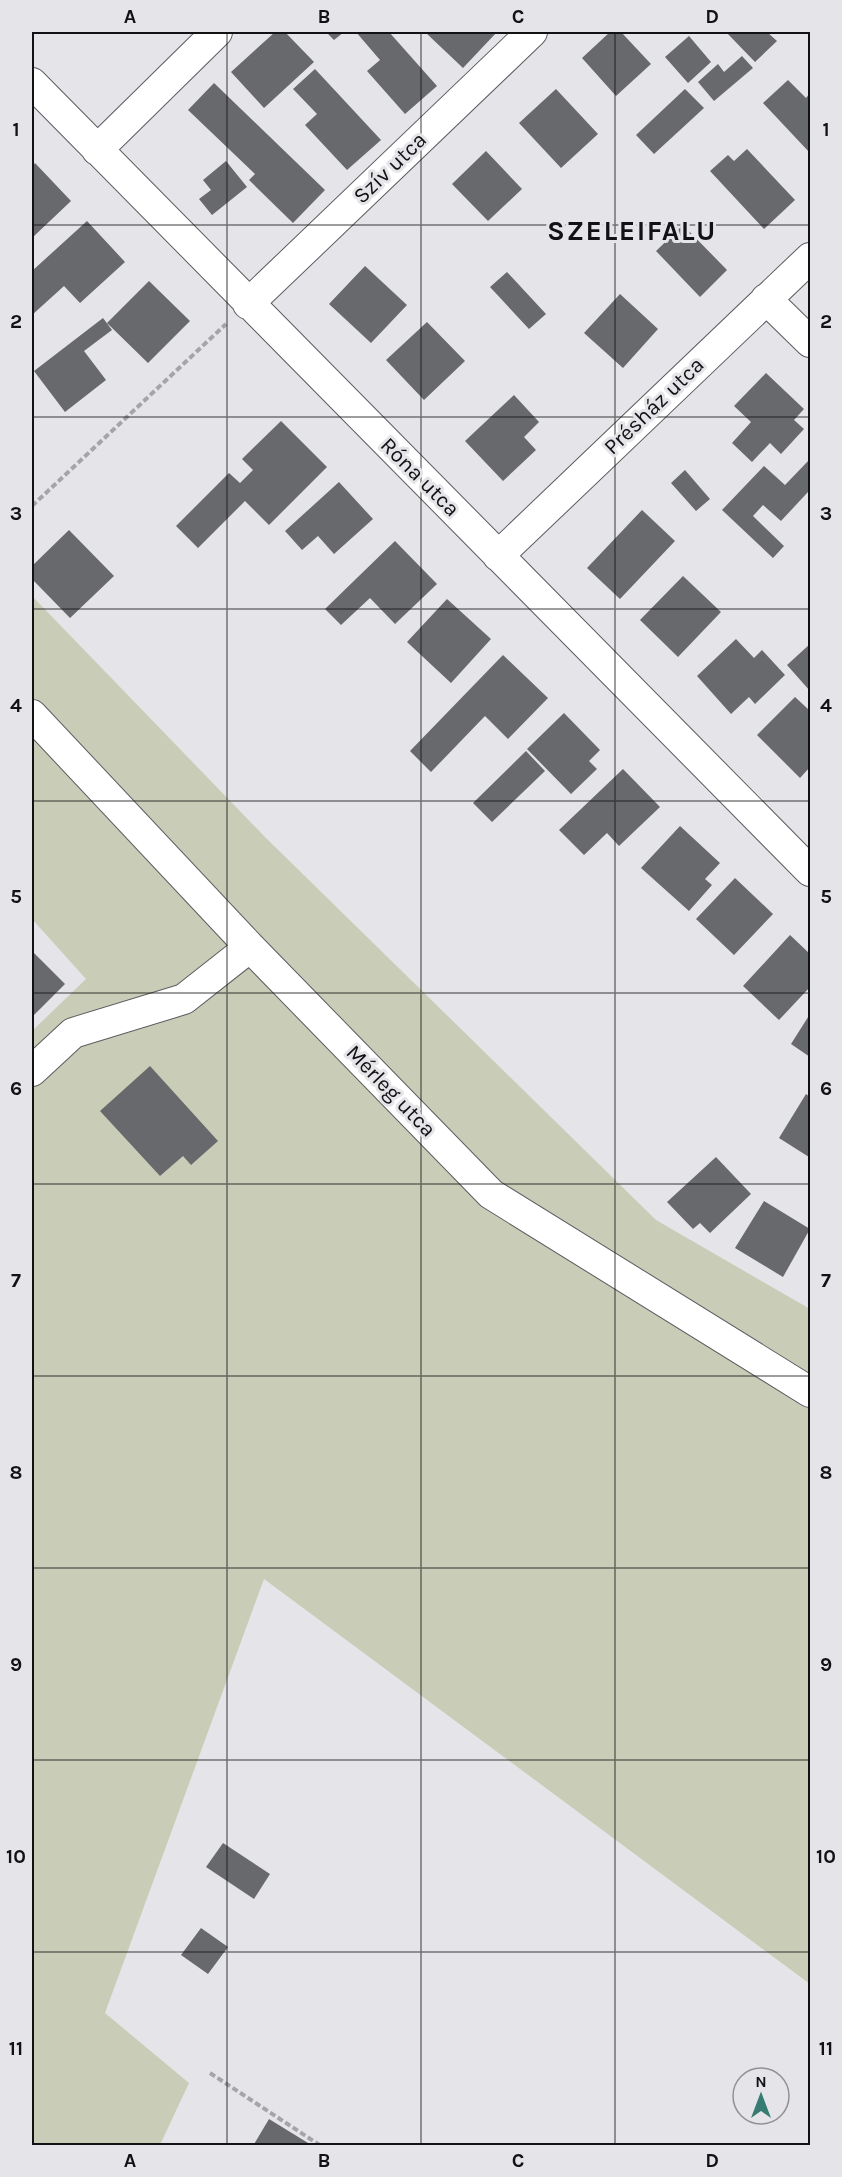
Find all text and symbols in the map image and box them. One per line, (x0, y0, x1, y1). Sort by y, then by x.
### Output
text: A (124, 5, 137, 28)
text: B (318, 5, 330, 28)
text: C (512, 5, 524, 28)
text: D (705, 5, 719, 28)
text: 1 (12, 118, 20, 141)
text: 1 (822, 118, 830, 141)
street label: Szív utca (348, 127, 432, 209)
district label: SZELEIFALU (547, 214, 717, 247)
text: 2 (10, 310, 22, 333)
text: 2 (820, 310, 832, 333)
street label: Présház utca (599, 352, 709, 460)
street label: Róna utca (375, 432, 465, 522)
text: 3 (10, 502, 22, 525)
text: 3 (820, 502, 832, 525)
text: 4 (10, 694, 22, 717)
text: 4 (820, 694, 832, 717)
text: 5 (10, 885, 22, 908)
text: 5 (820, 885, 832, 908)
street label: Mérleg utca (341, 1040, 441, 1142)
text: 6 (10, 1077, 22, 1100)
text: 6 (820, 1077, 832, 1100)
text: 7 (11, 1269, 21, 1292)
text: 7 (821, 1269, 831, 1292)
text: 8 (10, 1461, 22, 1484)
text: 8 (820, 1461, 832, 1484)
text: 9 (10, 1653, 22, 1676)
text: 9 (820, 1653, 832, 1676)
text: 10 (6, 1845, 26, 1868)
text: 10 (816, 1845, 836, 1868)
text: 11 (9, 2037, 23, 2060)
text: 11 (819, 2037, 833, 2060)
north arrow (731, 2066, 791, 2126)
text: N (755, 2072, 767, 2091)
text: A (124, 2149, 137, 2172)
text: B (318, 2149, 330, 2172)
text: C (512, 2149, 524, 2172)
text: D (705, 2149, 719, 2172)

